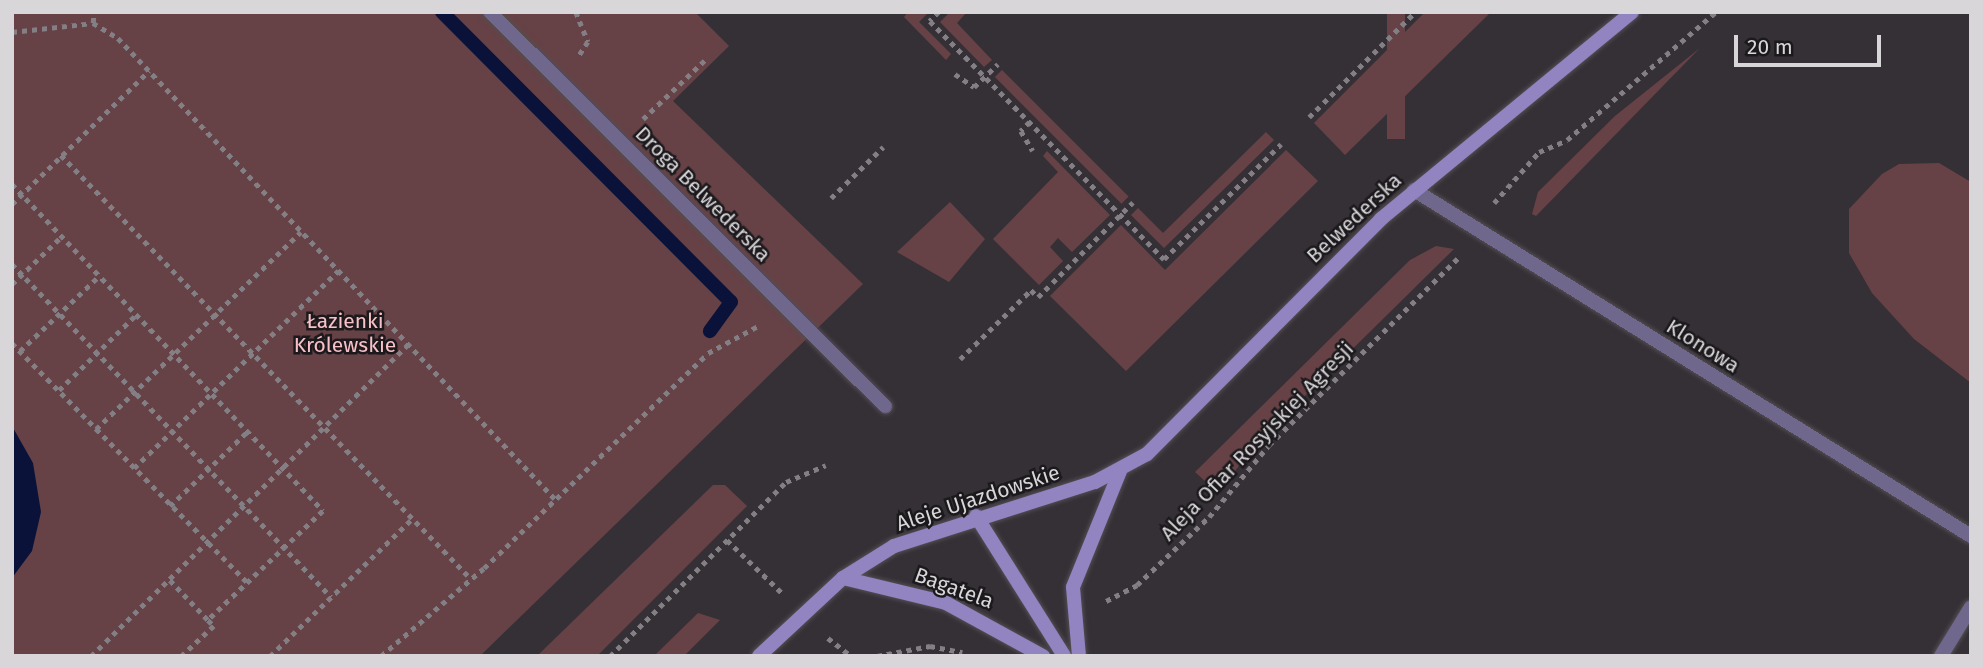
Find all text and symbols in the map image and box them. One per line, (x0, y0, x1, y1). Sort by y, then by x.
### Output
scale bar (1738, 21, 1885, 65)
text: 20 m (1747, 34, 1793, 60)
street label: Droga Belwederska (630, 121, 776, 267)
street label: Belwederska (1301, 168, 1407, 268)
park label: Łazienki Królewskie (294, 308, 396, 358)
street label: Klonowa (1662, 314, 1744, 378)
street label: Aleja Ofiar Rosyjskiej Agresji (1155, 336, 1359, 546)
street label: Aleje Ujazdowskie (893, 460, 1063, 536)
street label: Bagatela (911, 562, 997, 614)

